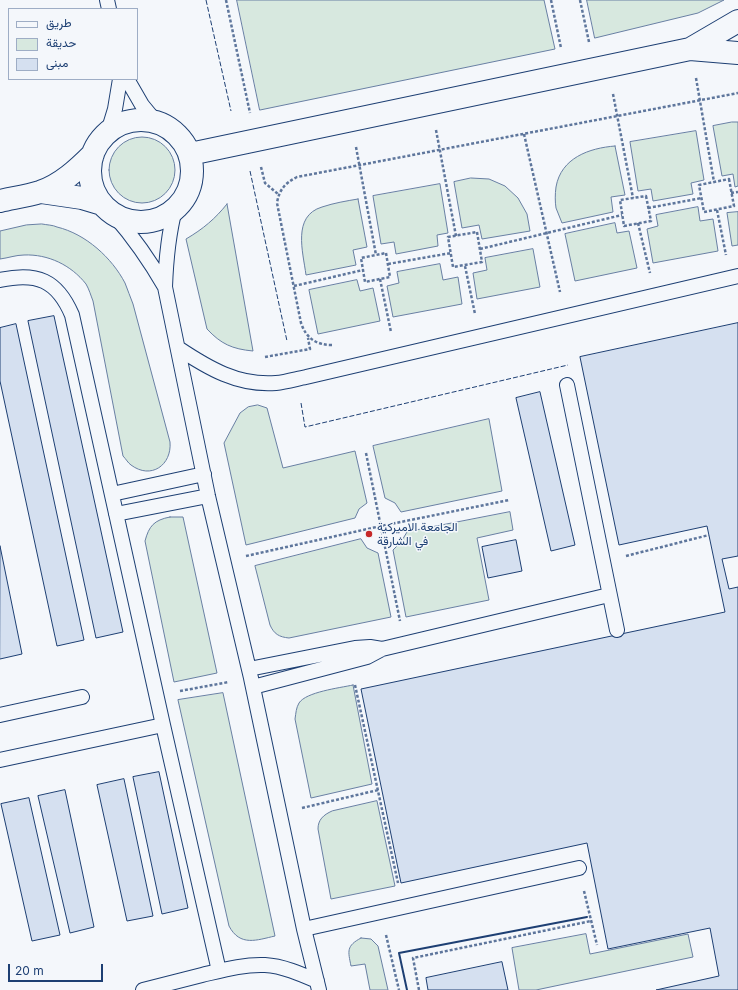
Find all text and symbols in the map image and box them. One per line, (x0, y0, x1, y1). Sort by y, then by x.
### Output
legend (8, 8, 138, 80)
text: طريق (46, 15, 71, 30)
text: حديقة (46, 35, 76, 50)
text: مبنى (46, 55, 68, 70)
place label: الجامعة الاميركية في الشارقة (377, 520, 458, 548)
marker: الجامعة الاميركية في الشارقة (364, 529, 374, 539)
scale bar (10, 956, 105, 982)
text: 20 m (15, 963, 44, 978)

